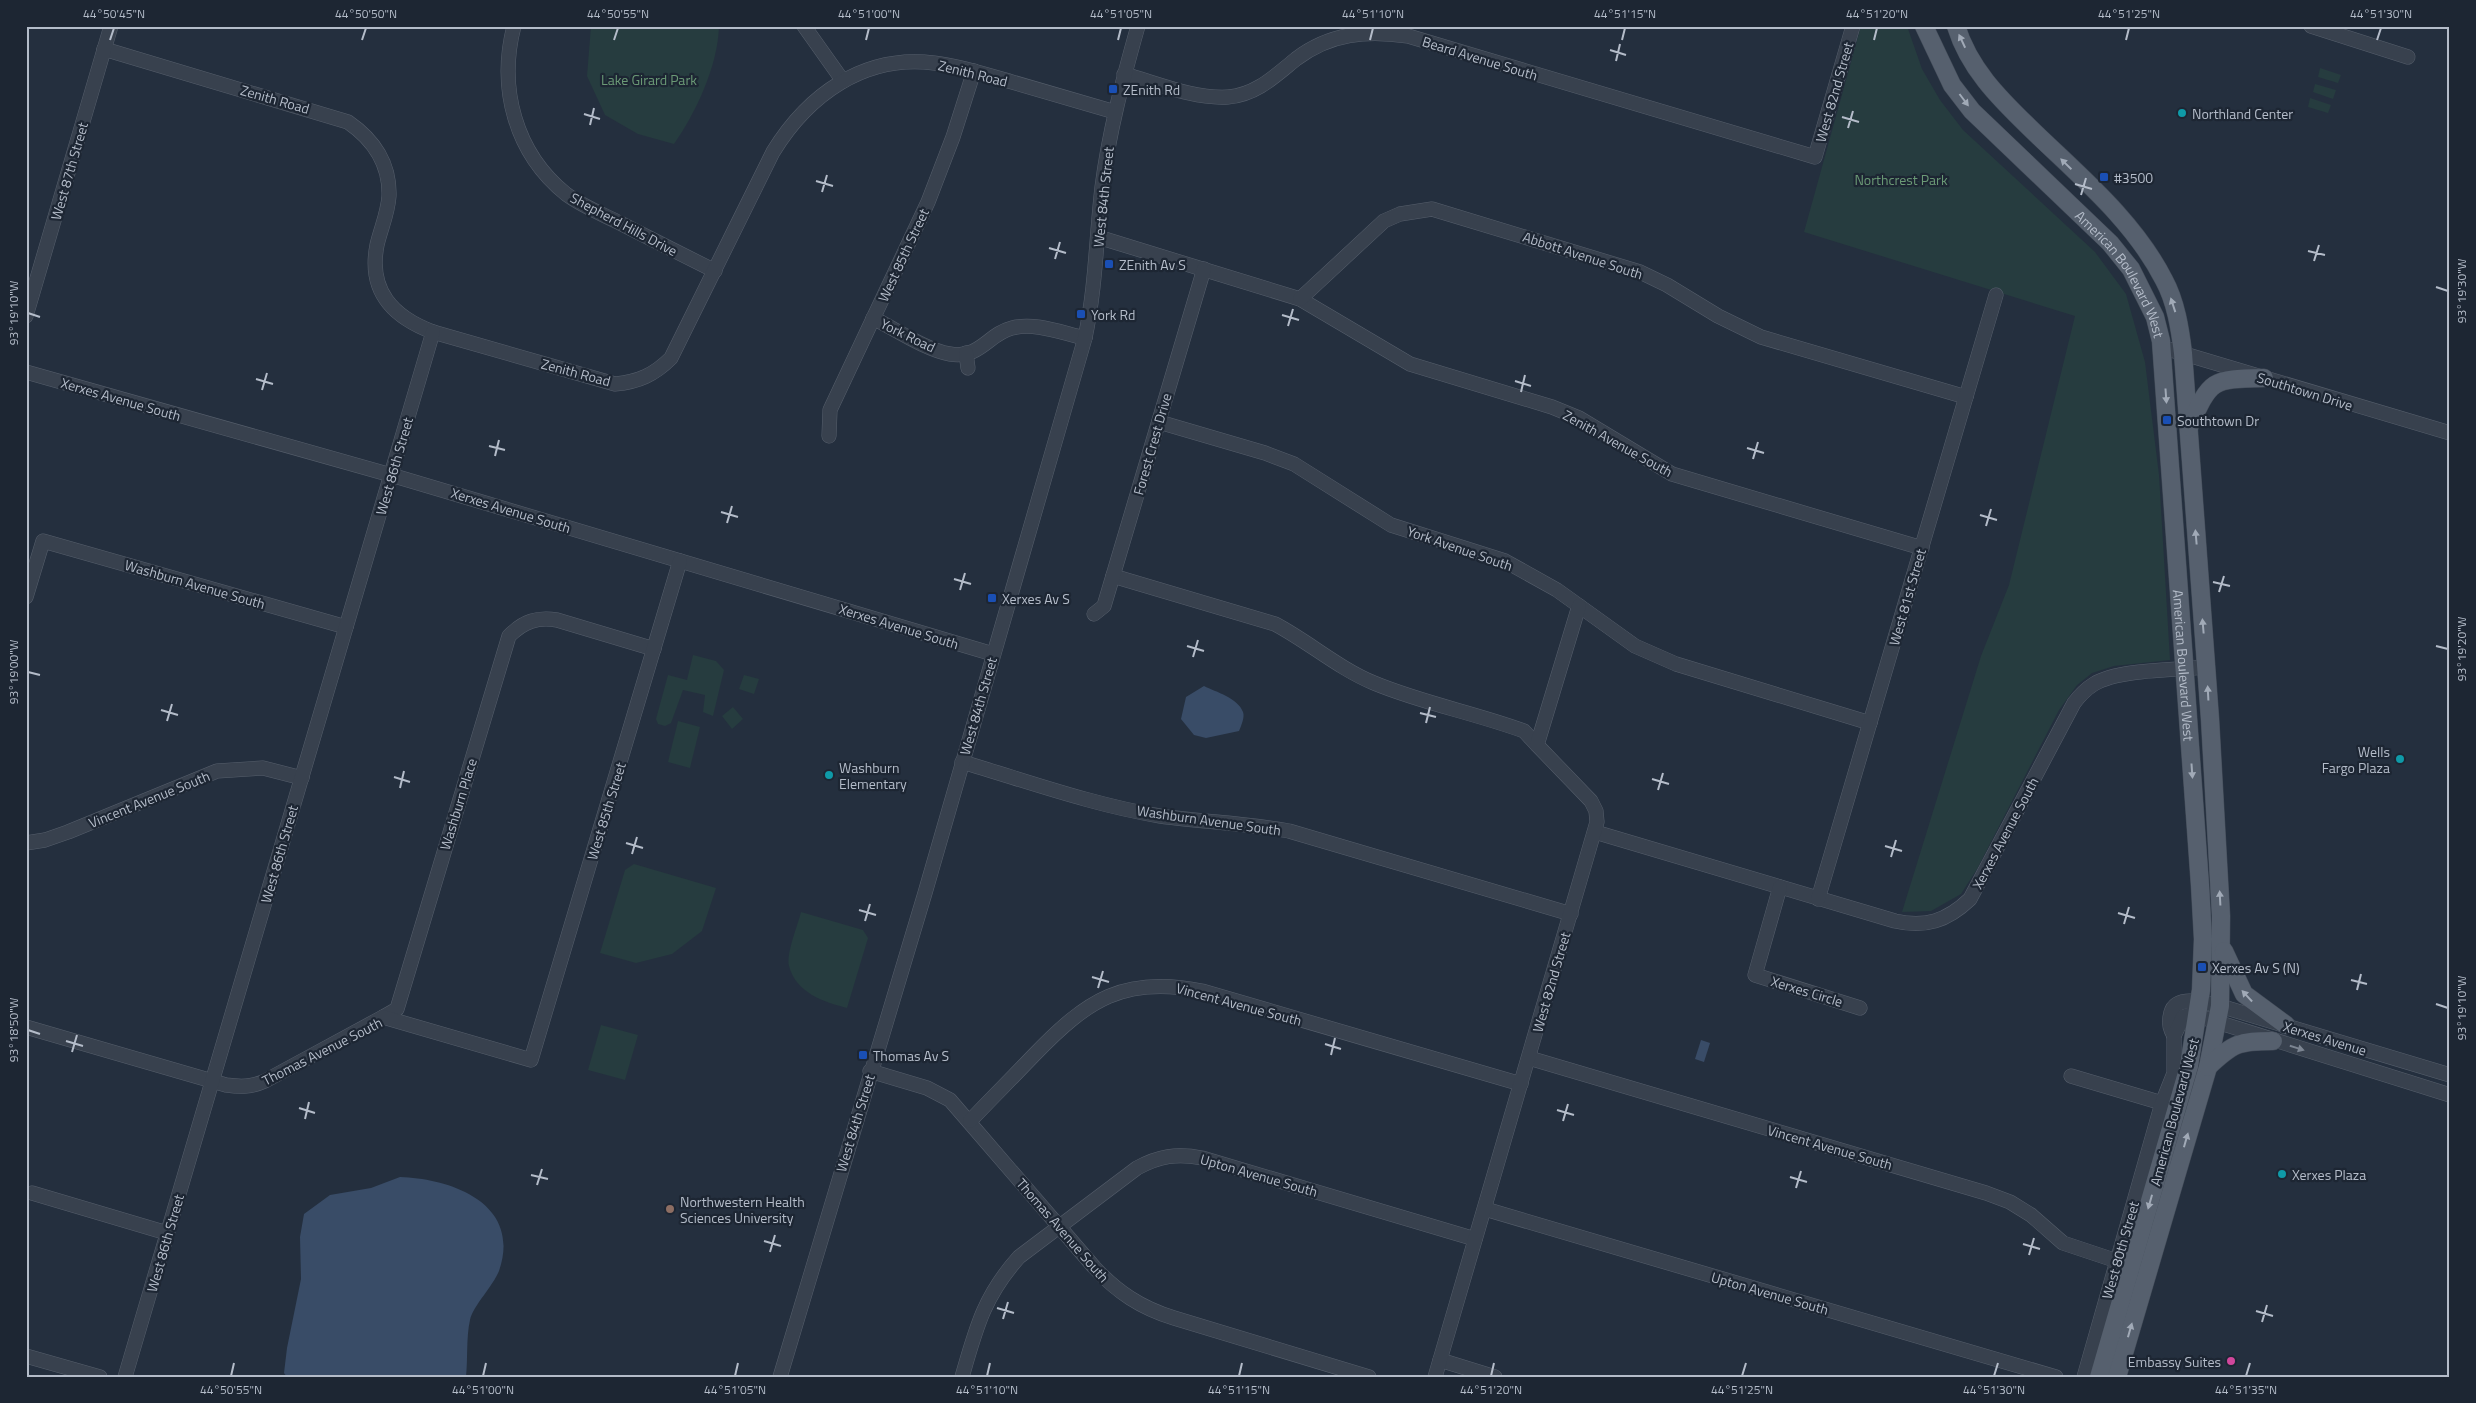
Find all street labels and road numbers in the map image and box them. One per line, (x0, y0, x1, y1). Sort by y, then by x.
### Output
street label: Beard Avenue South (1420, 30, 1540, 86)
street label: West 82nd Street (1810, 39, 1858, 145)
street label: Zenith Road (936, 54, 1010, 92)
street label: Zenith Road (238, 79, 312, 119)
street label: West 87th Street (45, 119, 93, 222)
street label: West 84th Street (1087, 146, 1119, 248)
street label: Shepherd Hills Drive (567, 187, 681, 261)
street label: West 85th Street (872, 205, 934, 305)
street label: American Boulevard West (2071, 205, 2170, 340)
street label: Abbott Avenue South (1520, 226, 1646, 284)
street label: York Road (877, 313, 939, 357)
street label: Zenith Road (539, 353, 613, 391)
street label: Southtown Drive (2255, 366, 2355, 416)
street label: Xerxes Avenue South (59, 372, 183, 426)
street label: Forest Crest Drive (1127, 391, 1177, 497)
street label: Zenith Avenue South (1559, 404, 1677, 482)
street label: West 86th Street (370, 414, 418, 517)
street label: Xerxes Avenue South (449, 482, 573, 538)
street label: York Avenue South (1404, 520, 1516, 576)
street label: West 81st Street (1883, 546, 1931, 648)
street label: Washburn Avenue South (122, 554, 268, 614)
street label: American Boulevard West (2168, 589, 2200, 742)
street label: Xerxes Avenue South (837, 598, 961, 654)
street label: West 84th Street (954, 654, 1002, 757)
street label: Washburn Place (434, 755, 482, 853)
street label: West 85th Street (581, 760, 631, 862)
street label: Vincent Avenue South (85, 765, 213, 833)
street label: Xerxes Avenue South (1967, 773, 2043, 893)
street label: Washburn Avenue South (1136, 799, 1282, 841)
street label: West 86th Street (255, 802, 303, 905)
street label: West 82nd Street (1527, 929, 1575, 1035)
street label: Xerxes Circle (1769, 970, 1845, 1012)
street label: Vincent Avenue South (1174, 977, 1304, 1031)
street label: Thomas Avenue South (258, 1012, 386, 1090)
street label: Xerxes Avenue (2281, 1015, 2369, 1061)
street label: American Boulevard West (2144, 1036, 2204, 1188)
street label: West 84th Street (830, 1072, 880, 1174)
street label: Vincent Avenue South (1765, 1119, 1895, 1175)
street label: Upton Avenue South (1198, 1148, 1320, 1202)
street label: Thomas Avenue South (1012, 1173, 1114, 1287)
street label: West 86th Street (141, 1191, 189, 1294)
street label: West 80th Street (2096, 1198, 2144, 1301)
street label: Upton Avenue South (1709, 1266, 1831, 1320)

